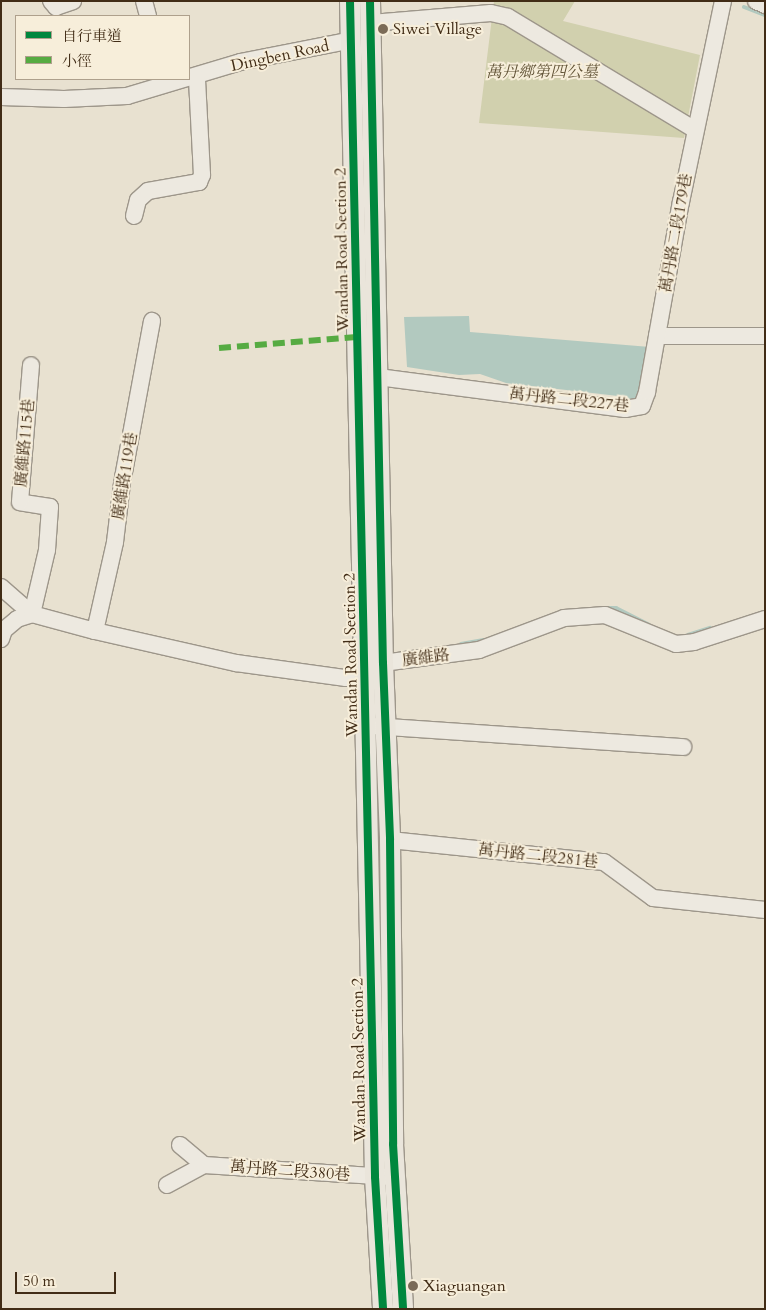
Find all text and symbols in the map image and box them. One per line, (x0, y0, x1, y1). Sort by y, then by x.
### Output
legend (15, 15, 190, 80)
place label: Siwei Village (393, 19, 482, 39)
marker: Siwei Village (377, 23, 389, 35)
text: 自行車道 (62, 26, 122, 46)
street label: Dingben Road (229, 36, 331, 76)
text: 小徑 (62, 51, 92, 71)
park label: 萬丹鄉第四公墓 (486, 62, 598, 82)
street label: Wandan Road Section 2 (331, 168, 353, 332)
street label: 萬丹路二段179巷 (656, 172, 696, 294)
street label: 萬丹路二段227巷 (508, 384, 630, 416)
street label: 廣維路115巷 (12, 398, 38, 488)
street label: 廣維路119巷 (109, 431, 141, 521)
street label: Wandan Road Section 2 (340, 573, 362, 737)
street label: 廣維路 (401, 646, 451, 670)
street label: 萬丹路二段281巷 (477, 840, 599, 872)
street label: Wandan Road Section 2 (348, 978, 370, 1142)
street label: 萬丹路二段380巷 (229, 1157, 351, 1185)
scale bar (18, 1262, 119, 1294)
text: 50 m (23, 1271, 55, 1291)
place label: Xiaguangan (423, 1276, 506, 1296)
marker: Xiaguangan (407, 1280, 419, 1292)

